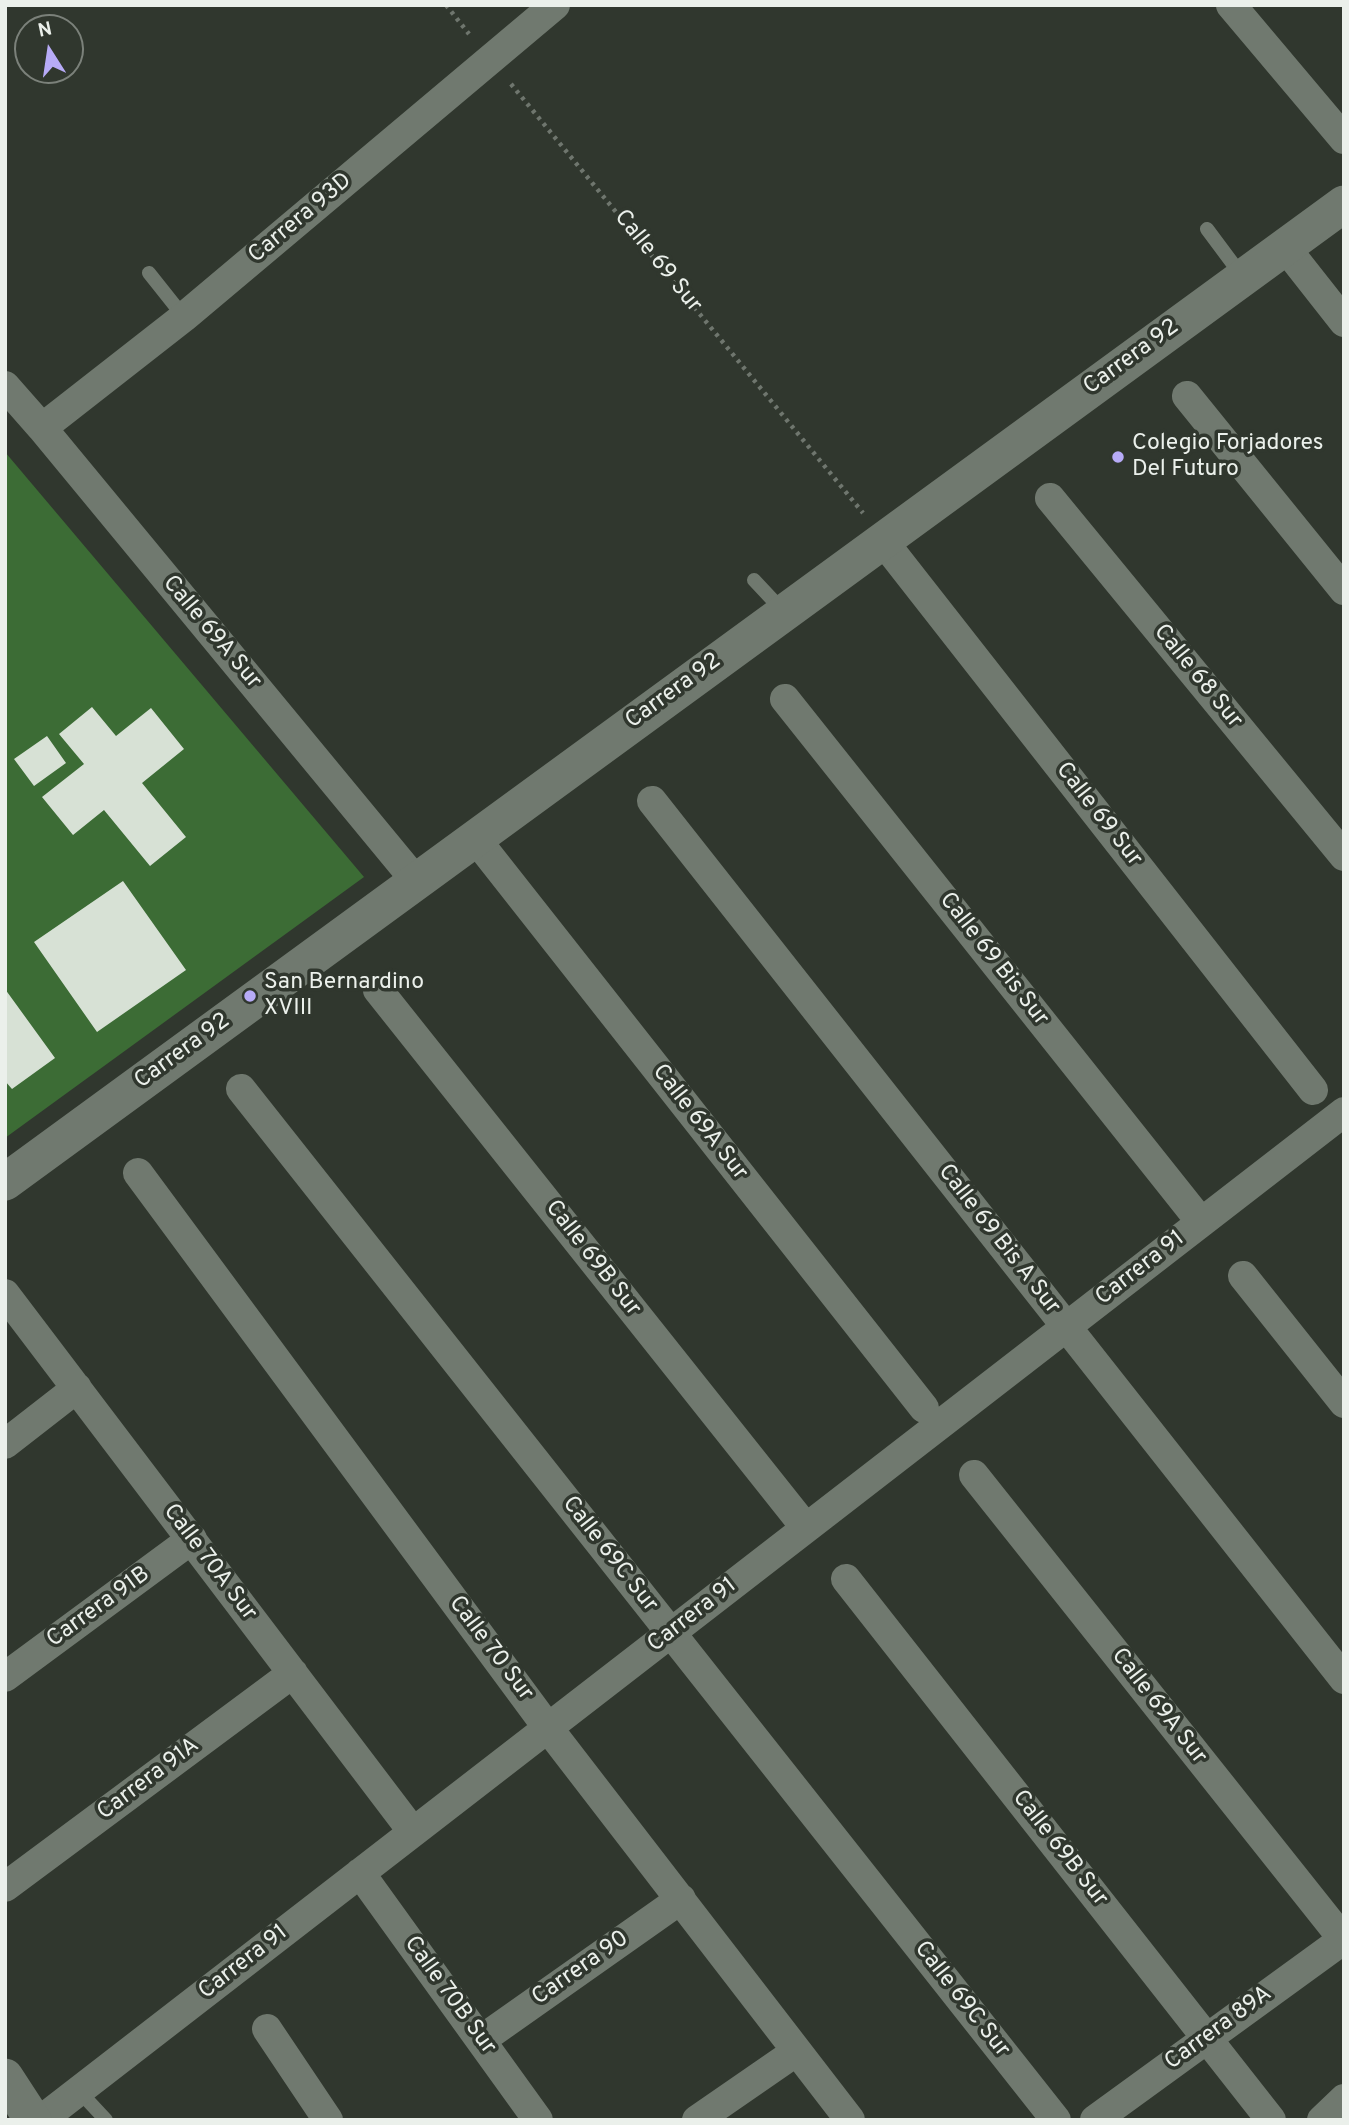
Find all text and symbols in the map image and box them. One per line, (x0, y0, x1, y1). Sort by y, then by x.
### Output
north arrow (14, 14, 84, 84)
text: N (36, 17, 54, 44)
street label: Carrera 93D (244, 168, 358, 270)
street label: Calle 69 Sur (607, 205, 707, 319)
street label: Carrera 92 (1079, 314, 1185, 402)
place label: Colegio Forjadores Del Futuro (1132, 430, 1324, 484)
marker: Colegio Forjadores Del Futuro (1110, 449, 1126, 465)
street label: Calle 69A Sur (156, 571, 266, 695)
street label: Calle 68 Sur (1147, 619, 1247, 735)
street label: Carrera 92 (621, 648, 727, 736)
street label: Calle 69 Sur (1049, 757, 1147, 873)
street label: Calle 69 Bis Sur (932, 888, 1054, 1032)
place label: San Bernardino XVIII (264, 969, 424, 1023)
marker: San Bernardino XVIII (242, 988, 258, 1004)
street label: Carrera 92 (130, 1008, 236, 1096)
street label: Calle 69A Sur (645, 1060, 753, 1186)
street label: Calle 69 Bis A Sur (931, 1159, 1065, 1321)
street label: Calle 69B Sur (538, 1195, 646, 1323)
street label: Carrera 91 (1091, 1226, 1191, 1312)
street label: Calle 69C Sur (555, 1492, 663, 1618)
street label: Calle 70A Sur (156, 1499, 262, 1627)
street label: Carrera 91B (42, 1561, 156, 1655)
street label: Carrera 91 (643, 1573, 743, 1659)
street label: Calle 70 Sur (442, 1591, 538, 1707)
street label: Calle 69A Sur (1104, 1644, 1212, 1770)
street label: Carrera 91A (93, 1733, 205, 1827)
street label: Calle 69B Sur (1005, 1785, 1113, 1913)
street label: Carrera 91 (194, 1920, 294, 2006)
street label: Carrera 90 (527, 1926, 635, 2012)
street label: Calle 70B Sur (397, 1932, 501, 2060)
street label: Calle 69C Sur (907, 1937, 1015, 2063)
street label: Carrera 89A (1160, 1981, 1278, 2077)

